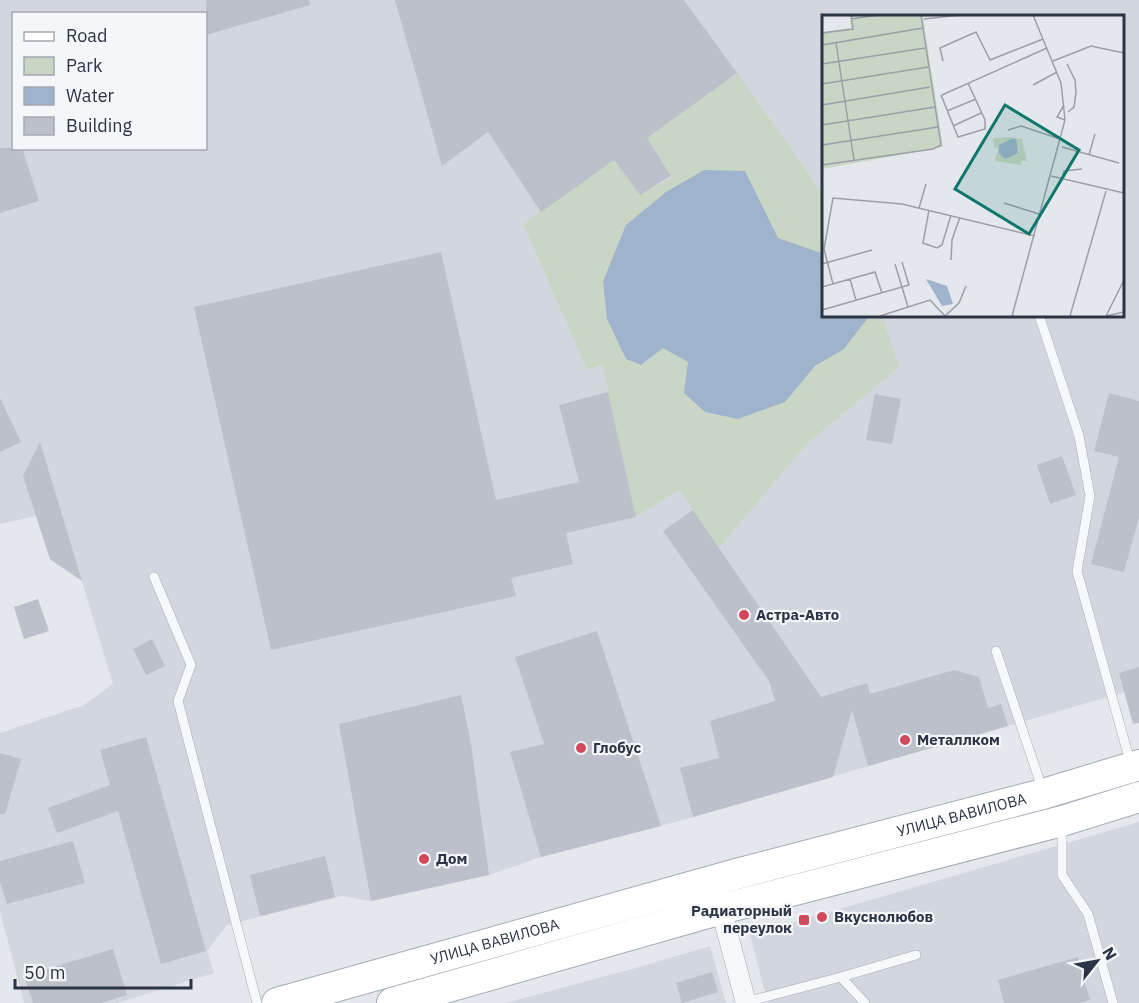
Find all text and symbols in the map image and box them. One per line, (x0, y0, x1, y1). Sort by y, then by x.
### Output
legend (12, 12, 207, 150)
inset map (822, 15, 1124, 316)
text: Road (66, 24, 107, 47)
text: Park (66, 54, 103, 77)
text: Water (66, 84, 115, 107)
text: Building (66, 114, 133, 137)
place label: Астра-Авто (756, 605, 839, 624)
marker: Астра-Авто (737, 608, 751, 622)
place label: Металлком (917, 730, 1000, 749)
marker: Металлком (898, 733, 912, 747)
place label: Глобус (593, 738, 641, 757)
marker: Глобус (574, 741, 588, 755)
street label: УЛИЦА ВАВИЛОВА (895, 789, 1029, 841)
place label: Дом (436, 849, 467, 868)
marker: Дом (417, 852, 431, 866)
place label: Радиаторный переулок (691, 901, 792, 937)
place label: Вкуснолюбов (834, 907, 933, 926)
marker: Вкуснолюбов (815, 910, 829, 924)
marker: Радиаторный переулок (797, 913, 811, 927)
street label: УЛИЦА ВАВИЛОВА (428, 914, 561, 969)
north arrow (1067, 931, 1127, 991)
text: N (1098, 943, 1121, 963)
scale bar (15, 952, 190, 990)
text: 50 m (24, 961, 66, 984)

